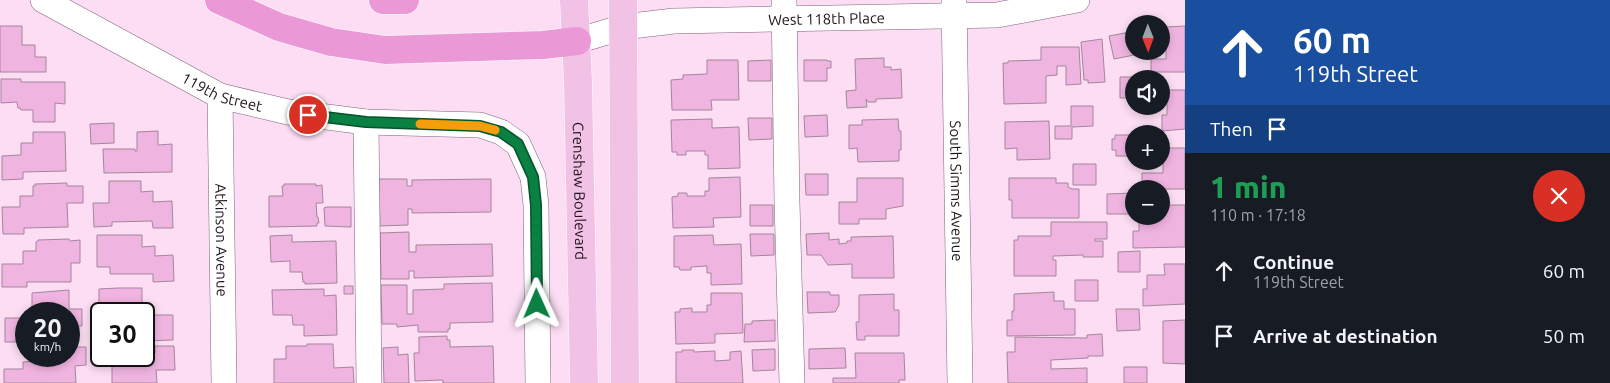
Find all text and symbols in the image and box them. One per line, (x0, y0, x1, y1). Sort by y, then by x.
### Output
street label: West 118th Place (768, 9, 885, 28)
north arrow (1125, 15, 1170, 60)
map controls (1125, 15, 1170, 225)
icon: ahead (1210, 20, 1275, 85)
text: 60 m (1293, 20, 1371, 60)
text: 119th Street (1293, 61, 1418, 86)
street label: 119th Street (179, 69, 264, 114)
button: sound (1125, 70, 1170, 115)
pin (287, 94, 329, 136)
icon: arrive (294, 101, 322, 129)
icon: arrive (1263, 115, 1291, 143)
text: Then (1210, 118, 1253, 140)
street label: South Simms Avenue (947, 120, 967, 262)
street label: Crenshaw Boulevard (570, 122, 590, 260)
button: + (1125, 125, 1170, 170)
text: 1 min (1210, 170, 1286, 204)
button: close (1533, 170, 1585, 222)
button: − (1125, 180, 1170, 225)
street label: Atkinson Avenue (213, 183, 231, 297)
text: 110 m · 17:18 (1210, 206, 1306, 224)
text: Continue (1253, 251, 1334, 273)
icon: ahead (1210, 257, 1238, 285)
text: 60 m (1543, 260, 1585, 282)
text: 119th Street (1253, 273, 1344, 291)
position arrow (510, 277, 562, 329)
speed limit sign: 30 (90, 302, 155, 367)
text: 20 (33, 314, 62, 342)
icon: arrive (1210, 322, 1238, 350)
text: Arrive at destination (1253, 325, 1438, 347)
text: 50 m (1543, 325, 1585, 347)
text: km/h (34, 340, 61, 353)

